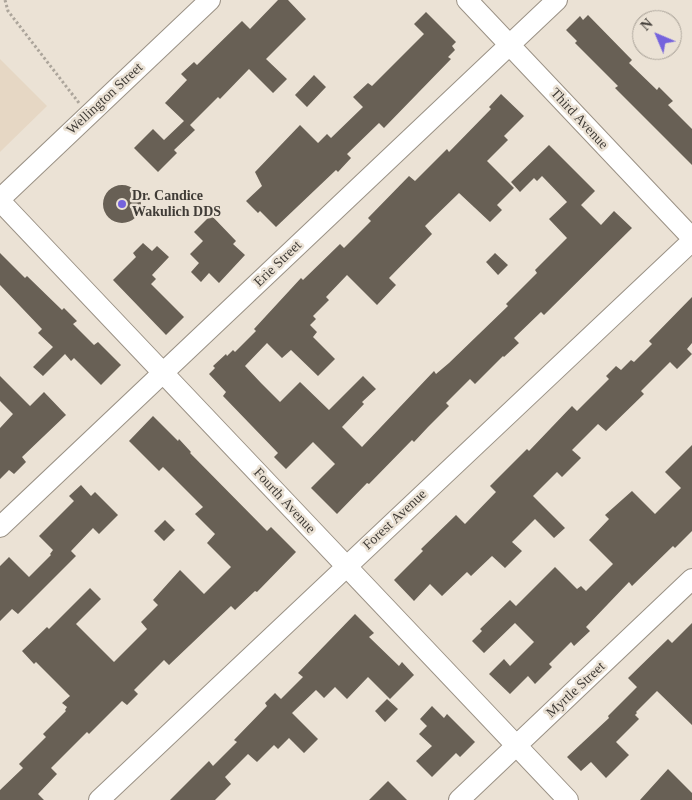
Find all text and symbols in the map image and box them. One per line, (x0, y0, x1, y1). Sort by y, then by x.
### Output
north arrow (632, 10, 682, 60)
text: N (638, 16, 656, 34)
street label: Wellington Street (63, 59, 147, 139)
street label: Third Avenue (547, 85, 611, 153)
place label: Dr. Candice Wakulich DDS (132, 188, 221, 220)
marker: Dr. Candice Wakulich DDS (116, 198, 128, 210)
street label: Erie Street (251, 237, 305, 291)
street label: Fourth Avenue (249, 465, 319, 537)
street label: Forest Avenue (360, 486, 430, 554)
street label: Myrtle Street (543, 659, 609, 721)

